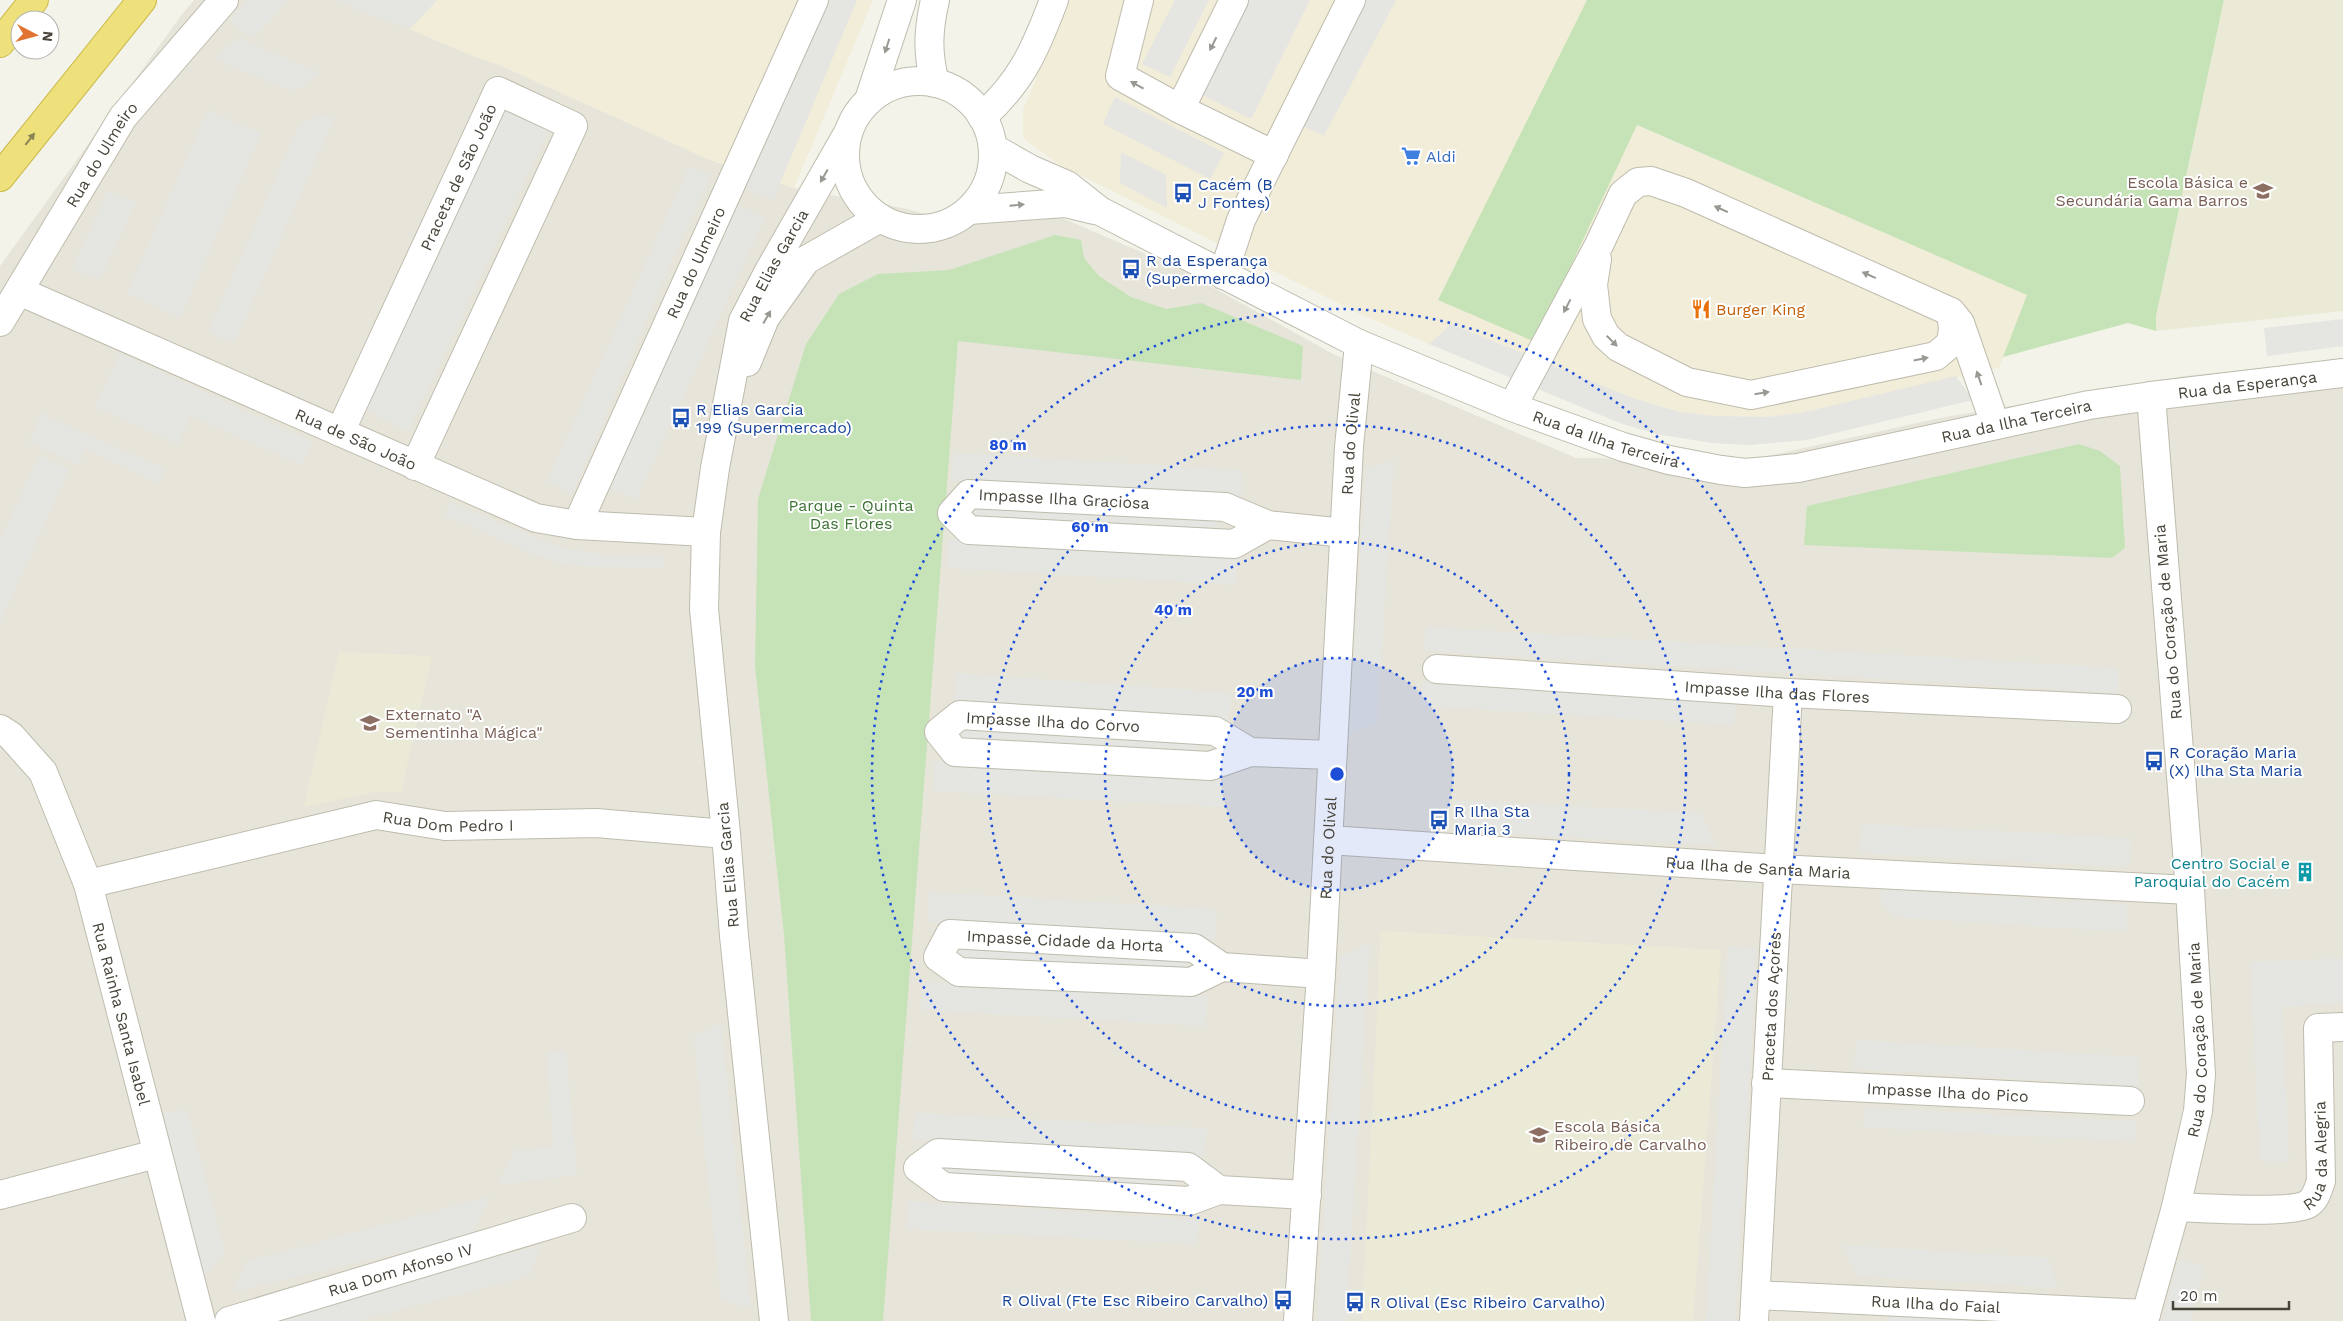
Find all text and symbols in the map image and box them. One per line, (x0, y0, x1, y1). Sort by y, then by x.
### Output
north arrow (10, 10, 60, 60)
text: N (39, 30, 56, 42)
one-way arrow (1208, 36, 1217, 51)
one-way arrow (883, 39, 890, 54)
one-way arrow (1130, 81, 1144, 90)
street label: Rua do Ulmeiro (62, 98, 141, 210)
street label: Praceta de São João (416, 101, 500, 254)
one-way arrow (25, 133, 36, 146)
supermarket icon: Aldi (1400, 145, 1422, 167)
place label: Aldi (1426, 147, 1456, 166)
one-way arrow (820, 168, 828, 183)
place label: Escola Básica e Secundária Gama Barros (2055, 173, 2248, 210)
place label: Cacém (B J Fontes) (1198, 175, 1273, 212)
school or university icon: Escola Básica e Secundária Gama Barros (2252, 180, 2274, 202)
bus stop icon: Cacém (B J Fontes) (1172, 182, 1194, 204)
one-way arrow (1009, 201, 1025, 209)
street label: Rua do Ulmeiro (662, 204, 729, 321)
one-way arrow (1714, 204, 1728, 212)
street label: Rua Elias Garcia (735, 206, 812, 325)
place label: R da Esperança (Supermercado) (1146, 251, 1270, 288)
bus stop icon: R da Esperança (Supermercado) (1120, 258, 1142, 280)
one-way arrow (1862, 271, 1876, 279)
restaurant icon: Burger King (1690, 298, 1712, 320)
one-way arrow (1562, 299, 1571, 312)
place label: Burger King (1716, 300, 1805, 319)
one-way arrow (763, 310, 772, 323)
one-way arrow (1606, 335, 1618, 347)
one-way arrow (1913, 355, 1929, 363)
street label: Rua da Esperança (2177, 367, 2318, 402)
one-way arrow (1974, 371, 1982, 386)
one-way arrow (1754, 389, 1770, 397)
street label: Rua do Olival (1337, 391, 1364, 495)
street label: Rua da Ilha Terceira (1939, 395, 2093, 446)
place label: R Elias Garcia 199 (Supermercado) (696, 400, 852, 437)
street label: Rua de São João (292, 404, 419, 474)
street label: Rua da Ilha Terceira (1530, 406, 1681, 471)
bus stop icon: R Elias Garcia 199 (Supermercado) (670, 407, 692, 429)
text: 80 m (989, 436, 1027, 454)
street label: Impasse Ilha Graciosa (978, 485, 1150, 513)
park label: Parque - Quinta Das Flores (789, 496, 913, 533)
text: 60 m (1071, 518, 1109, 536)
street label: Rua do Coração de Maria (2150, 524, 2186, 720)
text: 40 m (1154, 601, 1192, 619)
street label: Impasse Ilha das Flores (1684, 676, 1870, 706)
text: 20 m (1236, 683, 1274, 701)
place label: Externato "A Sementinha Mágica" (385, 705, 543, 742)
street label: Impasse Ilha do Corvo (965, 708, 1141, 736)
school or university icon: Externato "A Sementinha Mágica" (359, 712, 381, 734)
place label: R Coração Maria (X) Ilha Sta Maria (2169, 743, 2302, 780)
bus stop icon: R Coração Maria (X) Ilha Sta Maria (2143, 750, 2165, 772)
centre of rings (1328, 765, 1346, 783)
street label: Rua do Olival (1315, 796, 1340, 900)
street label: Rua Elias Garcia (713, 801, 743, 929)
place label: R Ilha Sta Maria 3 (1454, 802, 1530, 839)
street label: Rua Dom Pedro I (382, 807, 514, 836)
bus stop icon: R Ilha Sta Maria 3 (1428, 809, 1450, 831)
street label: Rua Ilha de Santa Maria (1665, 852, 1851, 882)
place label: Centro Social e Paroquial do Cacém (2134, 854, 2290, 891)
building icon: Centro Social e Paroquial do Cacém (2294, 861, 2316, 883)
street label: Rua Rainha Santa Isabel (89, 920, 154, 1108)
street label: Impasse Cidade da Horta (966, 926, 1164, 956)
street label: Praceta dos Açores (1757, 931, 1785, 1082)
street label: Rua do Coração de Maria (2183, 942, 2211, 1139)
street label: Impasse Ilha do Pico (1866, 1079, 2029, 1105)
street label: Rua da Alegria (2299, 1101, 2331, 1214)
place label: Escola Básica Ribeiro de Carvalho (1554, 1117, 1707, 1154)
school or university icon: Escola Básica Ribeiro de Carvalho (1528, 1124, 1550, 1146)
street label: Rua Dom Afonso IV (326, 1239, 475, 1300)
scale bar (2173, 1278, 2289, 1310)
text: 20 m (2180, 1287, 2218, 1305)
bus stop icon: R Olival (Fte Esc Ribeiro Carvalho) (1272, 1289, 1294, 1311)
place label: R Olival (Fte Esc Ribeiro Carvalho) (1002, 1291, 1268, 1310)
bus stop icon: R Olival (Esc Ribeiro Carvalho) (1344, 1291, 1366, 1313)
street label: Rua Ilha do Faial (1871, 1291, 2001, 1316)
place label: R Olival (Esc Ribeiro Carvalho) (1370, 1293, 1605, 1312)

